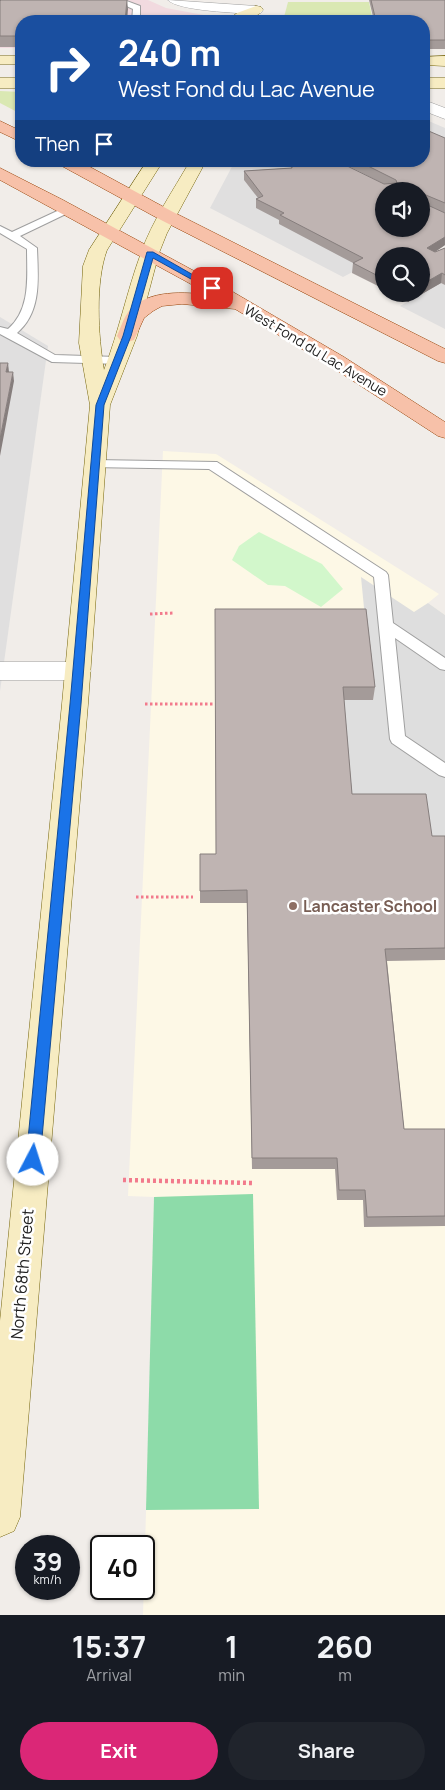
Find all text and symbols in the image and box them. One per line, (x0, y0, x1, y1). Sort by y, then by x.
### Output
text: 240 m (118, 29, 221, 77)
icon: right (35, 35, 100, 100)
text: West Fond du Lac Avenue (118, 74, 375, 104)
icon: arrive (90, 130, 118, 158)
text: Then (35, 131, 80, 157)
map controls (375, 182, 430, 302)
button: sound (375, 182, 430, 237)
button: search (375, 247, 430, 302)
pin (191, 267, 233, 309)
icon: arrive (198, 274, 226, 302)
street label: West Fond du Lac Avenue (241, 300, 391, 400)
place label: Lancaster School (303, 895, 437, 917)
marker: Lancaster School (287, 900, 299, 912)
position arrow (6, 1133, 58, 1185)
street label: North 68th Street (5, 1208, 39, 1340)
speed limit sign: 40 (90, 1535, 155, 1600)
text: 39 (32, 1544, 63, 1579)
text: km/h (34, 1571, 61, 1588)
text: 15:37 (72, 1626, 146, 1667)
text: 1 (225, 1626, 238, 1667)
text: 260 (317, 1626, 373, 1667)
text: Arrival (86, 1664, 132, 1686)
text: min (218, 1664, 245, 1686)
text: m (338, 1664, 352, 1686)
button: Exit (20, 1722, 218, 1780)
button: Share (228, 1722, 425, 1780)

